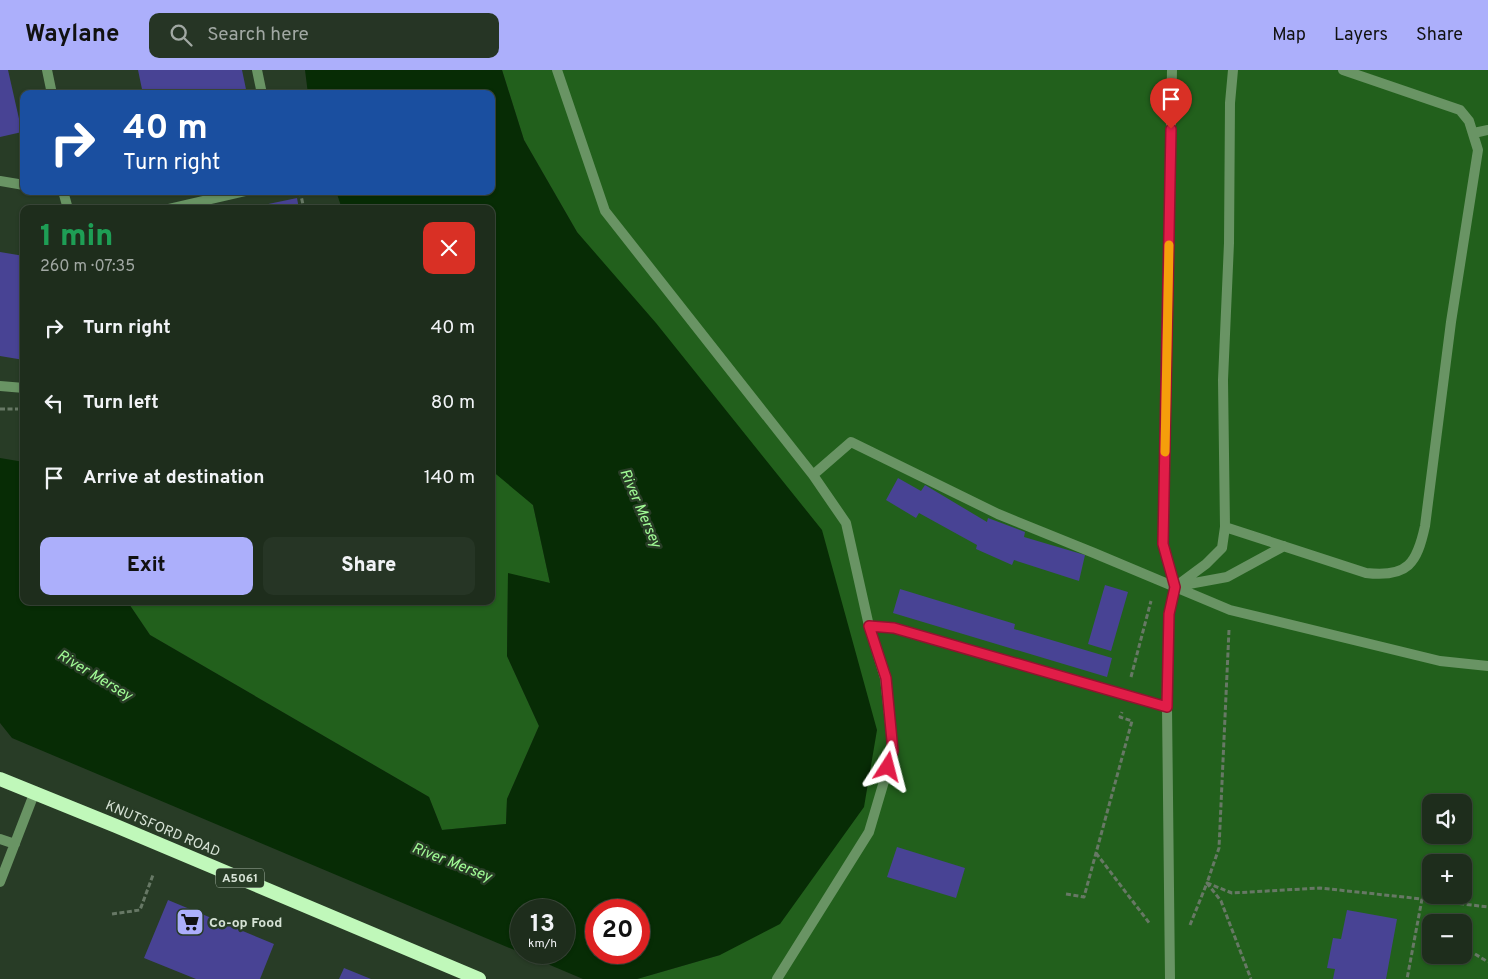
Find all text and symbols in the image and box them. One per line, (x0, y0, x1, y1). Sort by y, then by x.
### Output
search box (149, 13, 499, 58)
text: Waylane (25, 20, 119, 50)
icon: search (167, 21, 195, 49)
text: Search here (207, 23, 309, 47)
text: Map (1272, 24, 1306, 47)
text: Layers (1334, 24, 1388, 47)
text: Share (1416, 24, 1463, 47)
pin (1150, 78, 1192, 129)
icon: arrive (1157, 85, 1185, 113)
text: 40 m (123, 107, 208, 151)
icon: right (40, 110, 105, 175)
text: Turn right (123, 150, 220, 177)
text: 1 min (40, 219, 113, 256)
button: close (423, 222, 475, 274)
text: 260 m · 07:35 (40, 257, 135, 277)
icon: right (40, 314, 68, 342)
text: Turn right (83, 316, 171, 340)
text: 40 m (430, 316, 475, 340)
icon: left (40, 389, 68, 417)
text: Turn left (83, 391, 159, 415)
text: 80 m (431, 391, 475, 415)
icon: arrive (40, 464, 68, 492)
text: Arrive at destination (83, 466, 264, 490)
text: 140 m (424, 466, 475, 490)
water label: River Mersey (614, 466, 665, 552)
button: Exit (40, 537, 253, 595)
button: Share (263, 537, 475, 595)
water label: River Mersey (53, 646, 136, 707)
position arrow (861, 740, 913, 792)
map controls (1422, 794, 1472, 964)
button: sound (1422, 794, 1472, 844)
street label: KNUTSFORD ROAD (102, 798, 222, 861)
water label: River Mersey (409, 839, 495, 888)
button: + (1422, 854, 1472, 904)
road number: A5061 (216, 868, 264, 888)
speed limit sign: 20 (585, 899, 650, 964)
supermarket icon: Co-op Food (175, 907, 205, 937)
text: 13 (530, 909, 555, 941)
button: − (1422, 914, 1472, 964)
place label: Co-op Food (209, 915, 282, 932)
text: km/h (528, 936, 557, 952)

